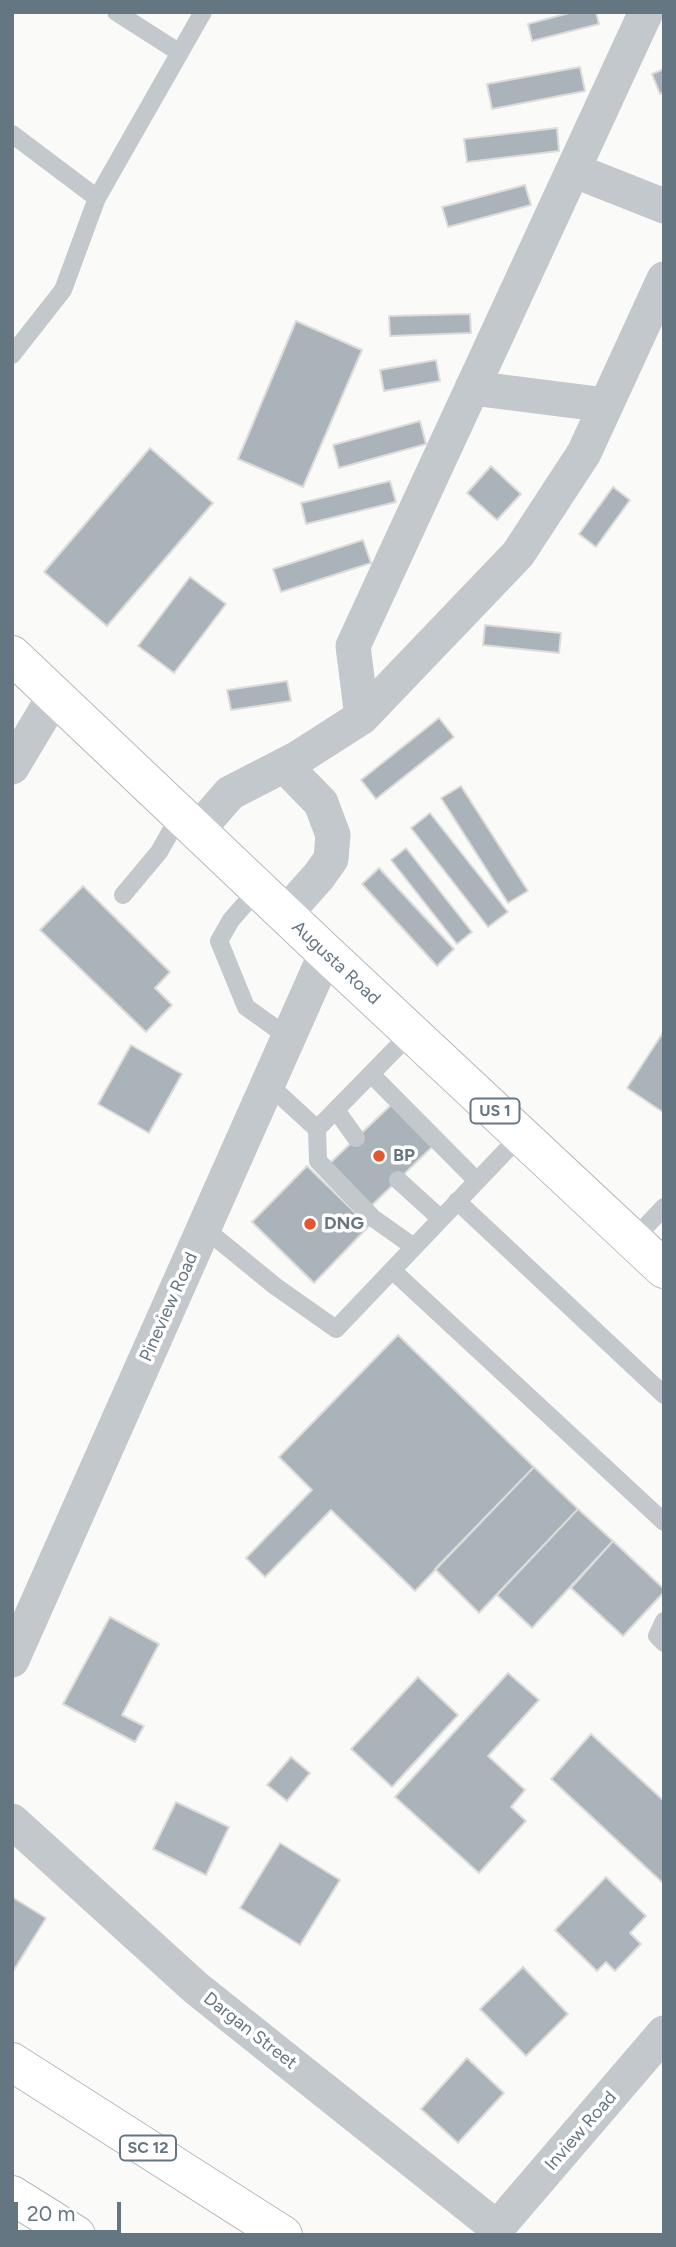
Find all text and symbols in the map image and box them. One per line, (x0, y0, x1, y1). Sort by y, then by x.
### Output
street label: Augusta Road (287, 917, 385, 1009)
road number: US 1 (470, 1098, 520, 1124)
place label: BP (393, 1145, 415, 1167)
marker: BP (371, 1148, 387, 1164)
place label: DNG (324, 1213, 364, 1235)
marker: DNG (302, 1216, 318, 1232)
street label: Pineview Road (135, 1249, 203, 1365)
street label: Dargan Street (199, 1988, 301, 2074)
street label: Inview Road (541, 2087, 621, 2175)
road number: SC 12 (120, 2136, 176, 2160)
scale bar (18, 2188, 124, 2232)
text: 20 m (27, 2201, 75, 2226)

